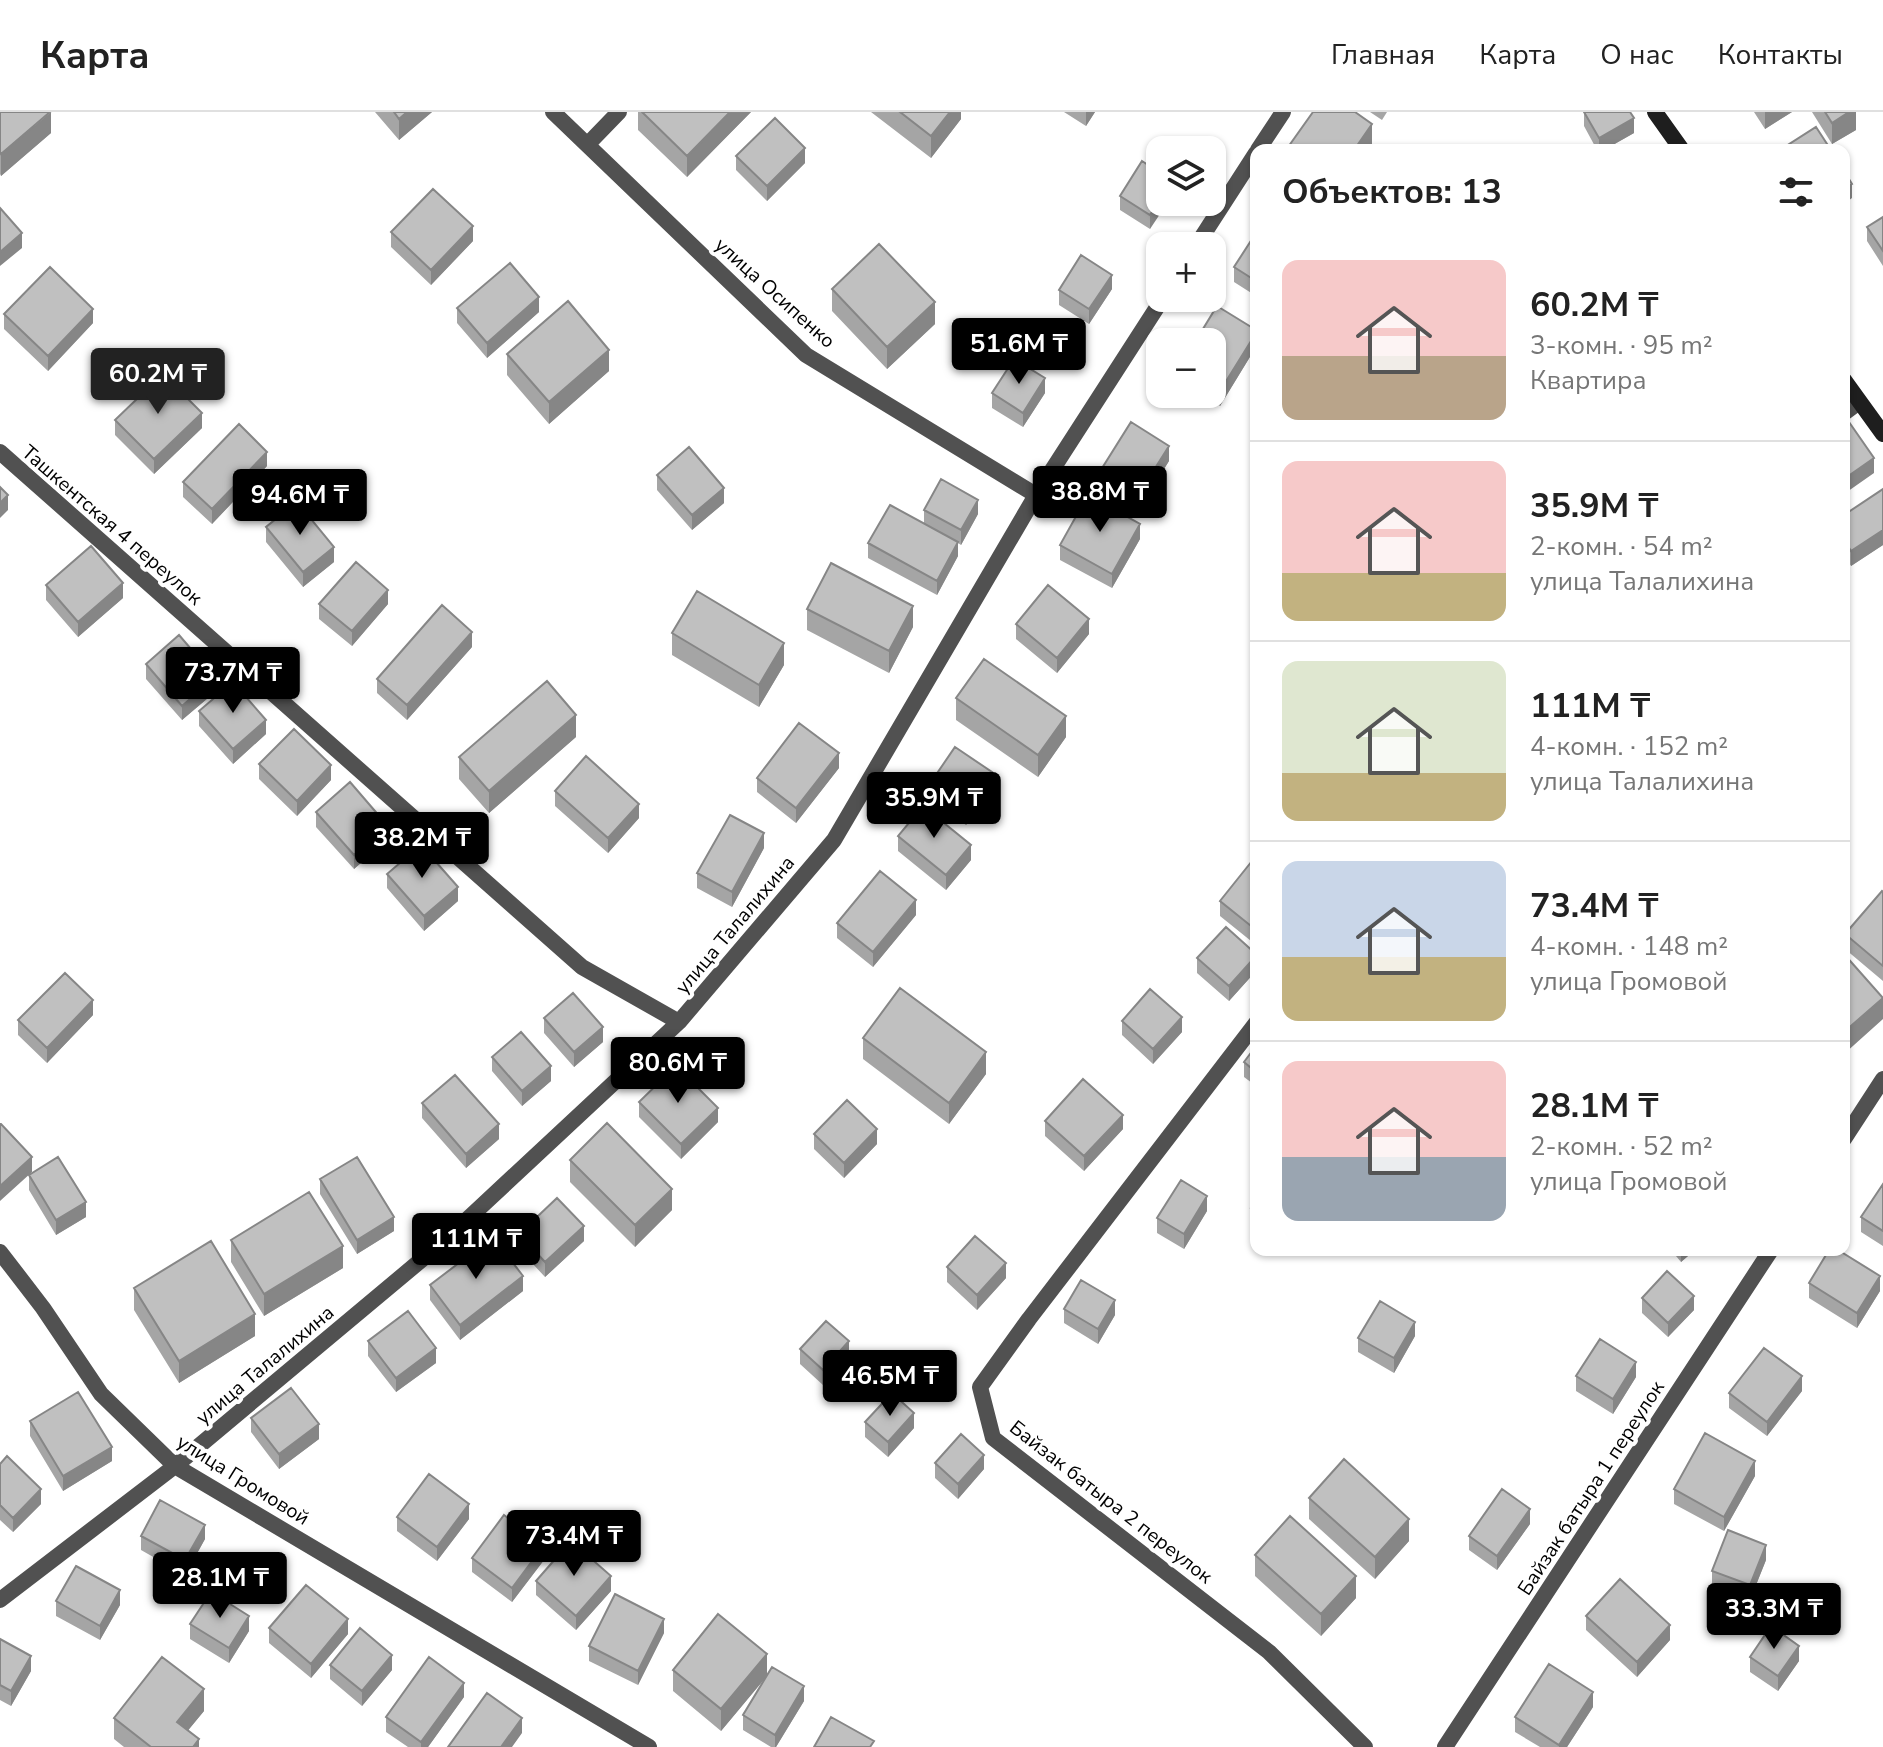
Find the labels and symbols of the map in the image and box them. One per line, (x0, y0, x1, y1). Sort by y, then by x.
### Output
street label: улица Осипенко (709, 232, 841, 354)
pin: 51.6M ₸ (945, 318, 1093, 386)
pin: 60.2M ₸ (84, 348, 232, 416)
street label: Ташкентская 4 переулок (16, 439, 209, 611)
pin: 38.8M ₸ (1026, 466, 1174, 534)
pin: 94.6M ₸ (226, 469, 374, 537)
pin: 73.7M ₸ (159, 647, 307, 715)
pin: 35.9M ₸ (860, 772, 1008, 840)
pin: 38.2M ₸ (348, 812, 496, 880)
street label: улица Талалихина (669, 850, 801, 1000)
pin: 80.6M ₸ (604, 1037, 752, 1105)
pin: 111M ₸ (411, 1213, 541, 1281)
street label: улица Талалихина (190, 1299, 340, 1431)
pin: 46.5M ₸ (816, 1350, 964, 1418)
street label: Байзак батыра 1 переулок (1511, 1375, 1671, 1601)
street label: Байзак батыра 2 переулок (1004, 1414, 1219, 1590)
street label: улица Громовой (171, 1428, 315, 1532)
pin: 73.4M ₸ (500, 1510, 648, 1578)
pin: 28.1M ₸ (146, 1552, 294, 1620)
pin: 33.3M ₸ (1700, 1583, 1848, 1651)

